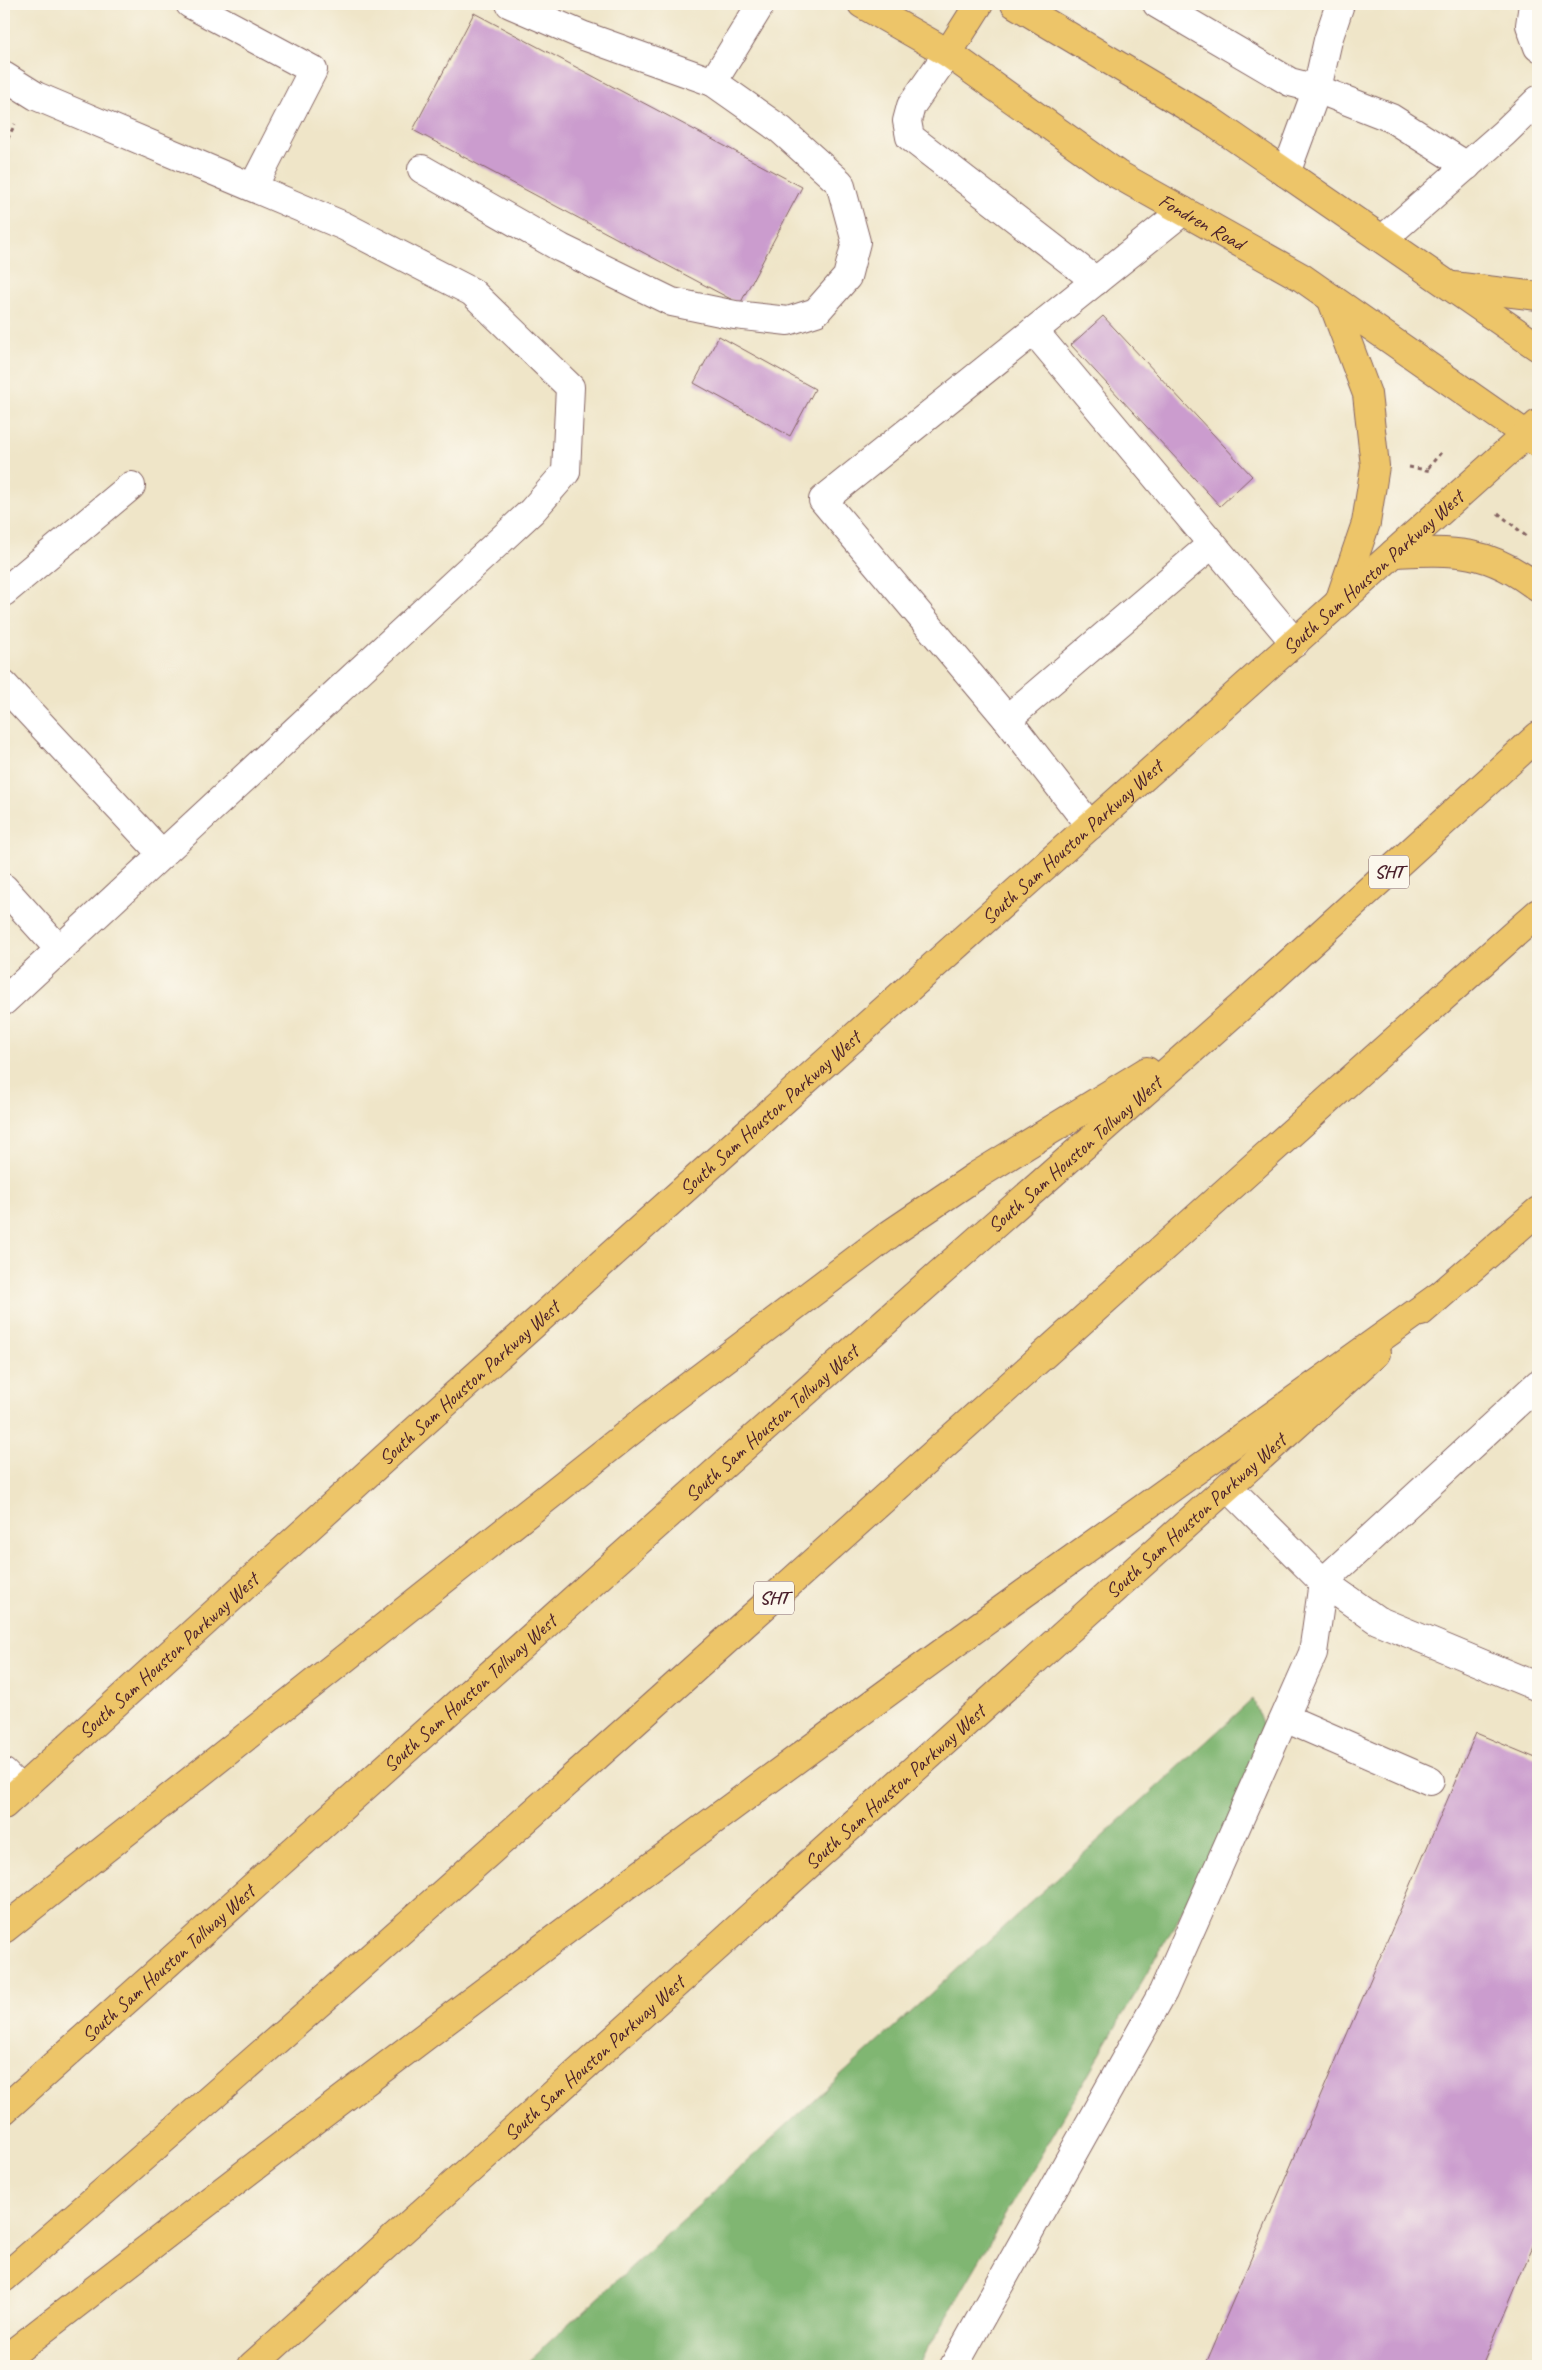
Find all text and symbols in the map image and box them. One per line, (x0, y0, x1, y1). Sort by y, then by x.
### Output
street label: Fondren Road (1154, 187, 1252, 257)
street label: South Sam Houston Parkway West (1277, 482, 1471, 660)
street label: South Sam Houston Parkway West (976, 752, 1170, 930)
road number: SHT (1369, 856, 1409, 889)
street label: South Sam Houston Parkway West (674, 1023, 868, 1201)
street label: South Sam Houston Tollway West (982, 1068, 1169, 1238)
street label: South Sam Houston Parkway West (373, 1293, 567, 1470)
street label: South Sam Houston Tollway West (679, 1337, 866, 1507)
street label: South Sam Houston Parkway West (1100, 1426, 1293, 1604)
street label: South Sam Houston Parkway West (73, 1565, 266, 1744)
road number: SHT (754, 1582, 794, 1615)
street label: South Sam Houston Tollway West (378, 1606, 564, 1777)
street label: South Sam Houston Parkway West (799, 1697, 993, 1875)
street label: South Sam Houston Tollway West (76, 1877, 262, 2047)
street label: South Sam Houston Parkway West (498, 1968, 692, 2146)

